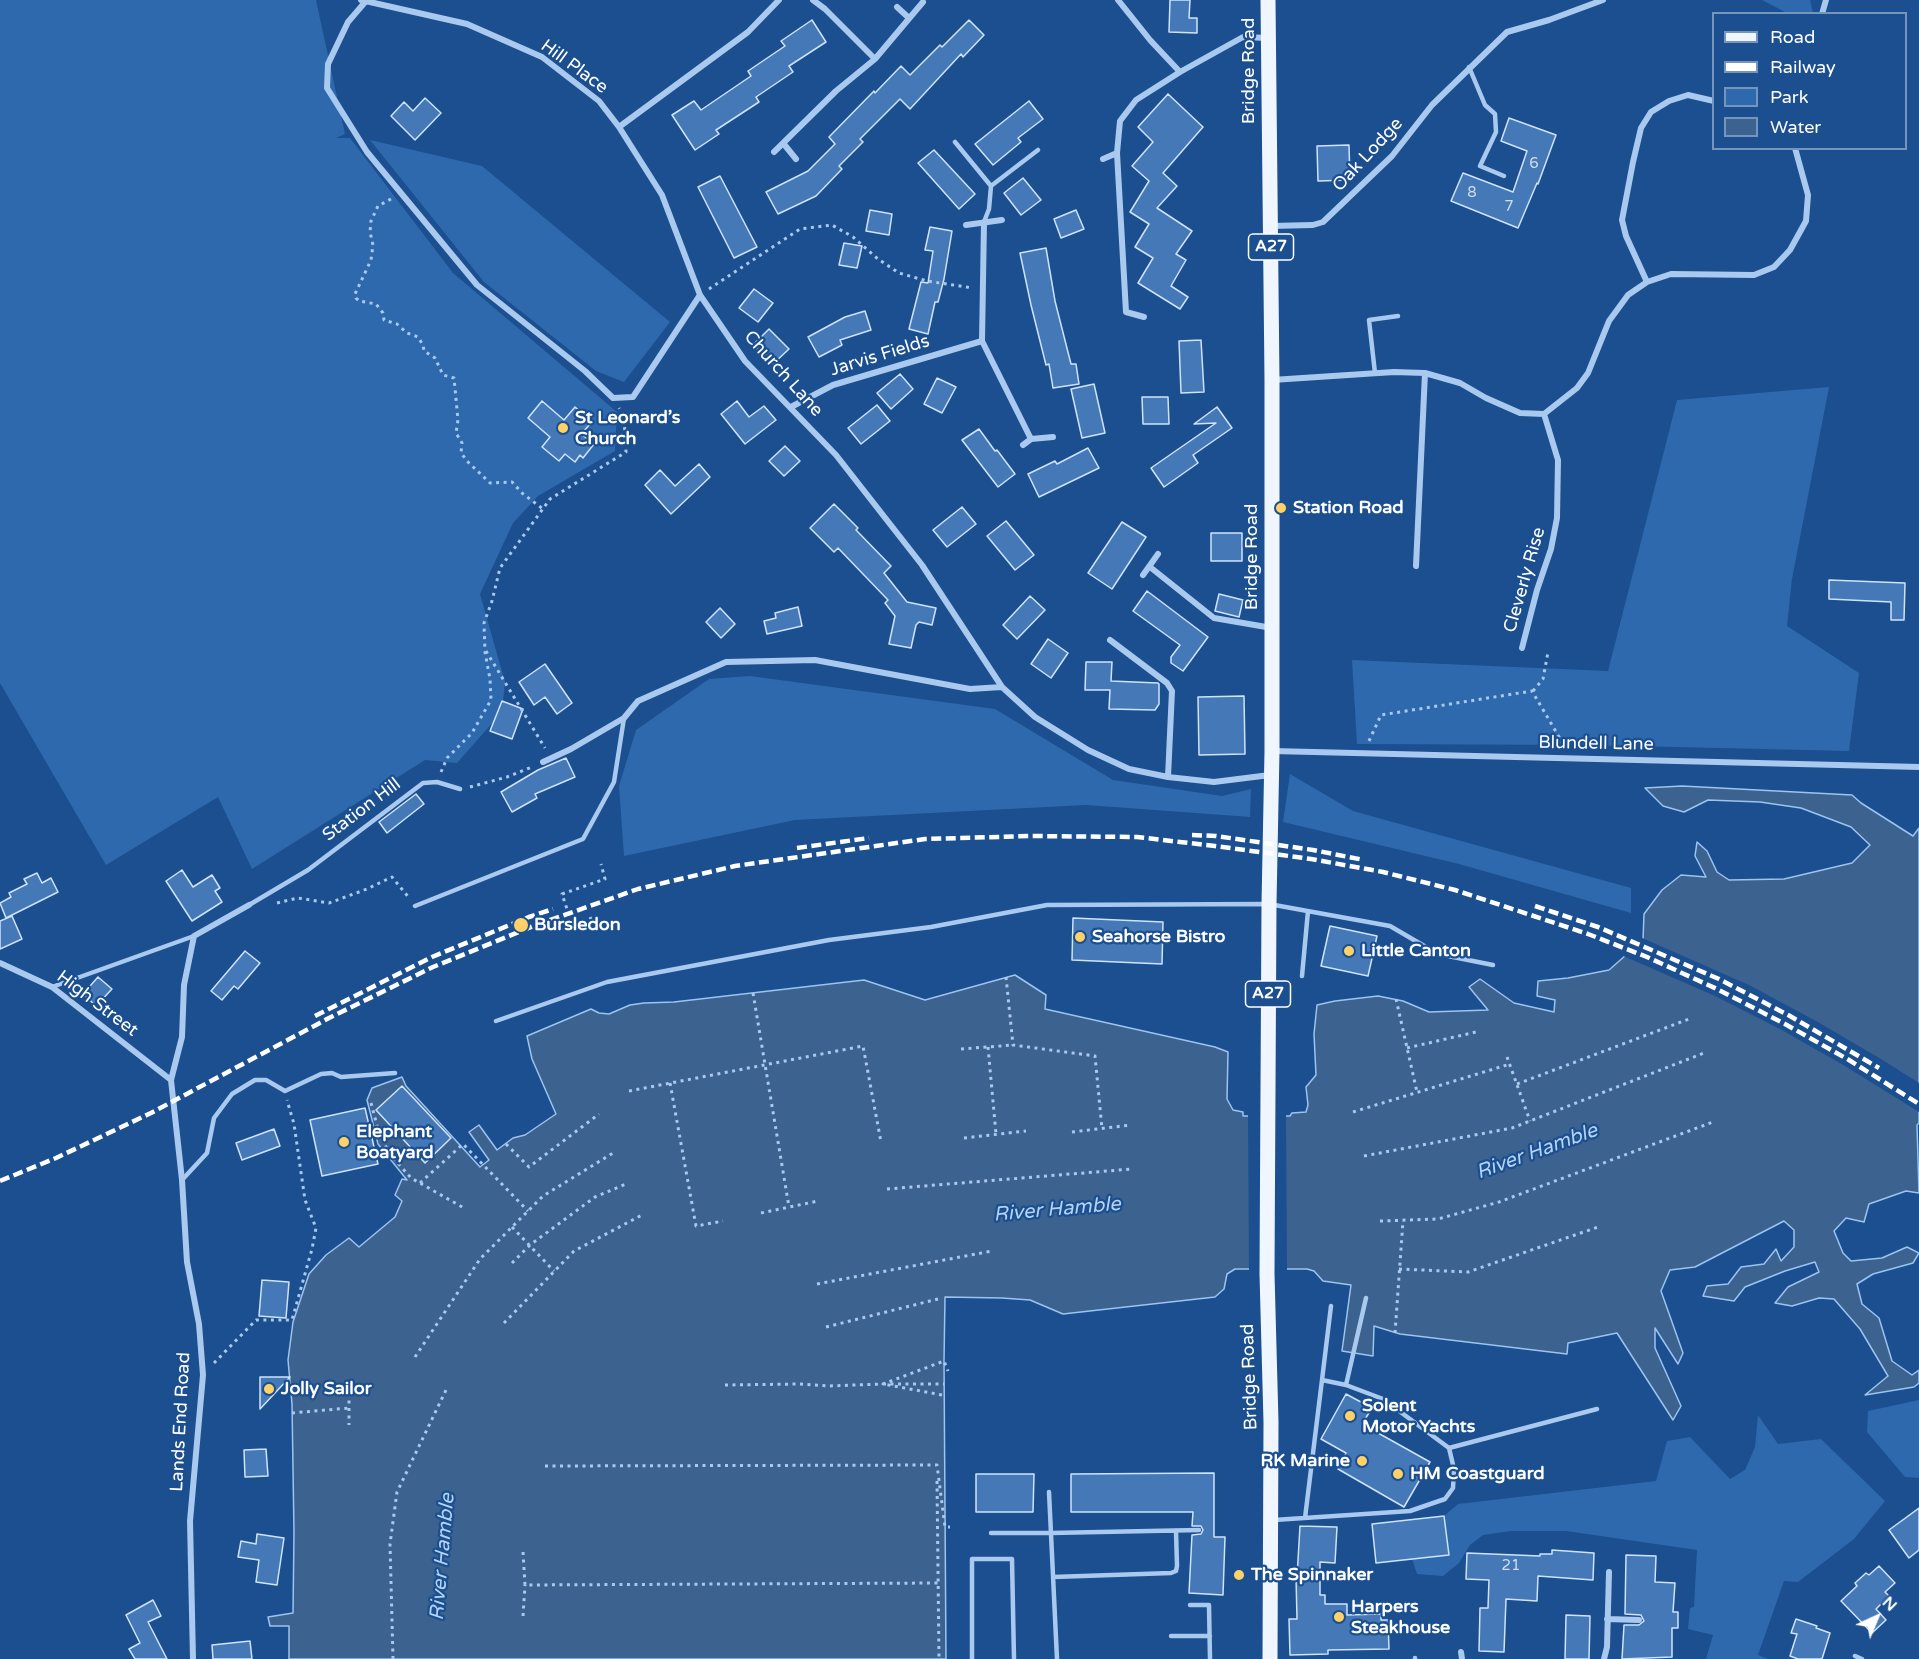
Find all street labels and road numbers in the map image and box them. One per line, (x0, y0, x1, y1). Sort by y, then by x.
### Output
street label: Bridge Road (1238, 18, 1260, 124)
street label: Hill Place (536, 35, 612, 99)
street label: Oak Lodge (1328, 114, 1408, 196)
road number: A27 (1248, 234, 1294, 260)
street label: Church Lane (739, 327, 827, 421)
street label: Jarvis Fields (828, 331, 932, 381)
street label: Bridge Road (1241, 504, 1263, 610)
street label: Cleverly Rise (1500, 525, 1550, 635)
street label: Blundell Lane (1538, 732, 1654, 756)
street label: Station Hill (319, 774, 405, 846)
street label: High Street (52, 966, 142, 1042)
road number: A27 (1246, 981, 1290, 1007)
street label: Bridge Road (1237, 1323, 1263, 1431)
street label: Lands End Road (167, 1352, 195, 1492)

